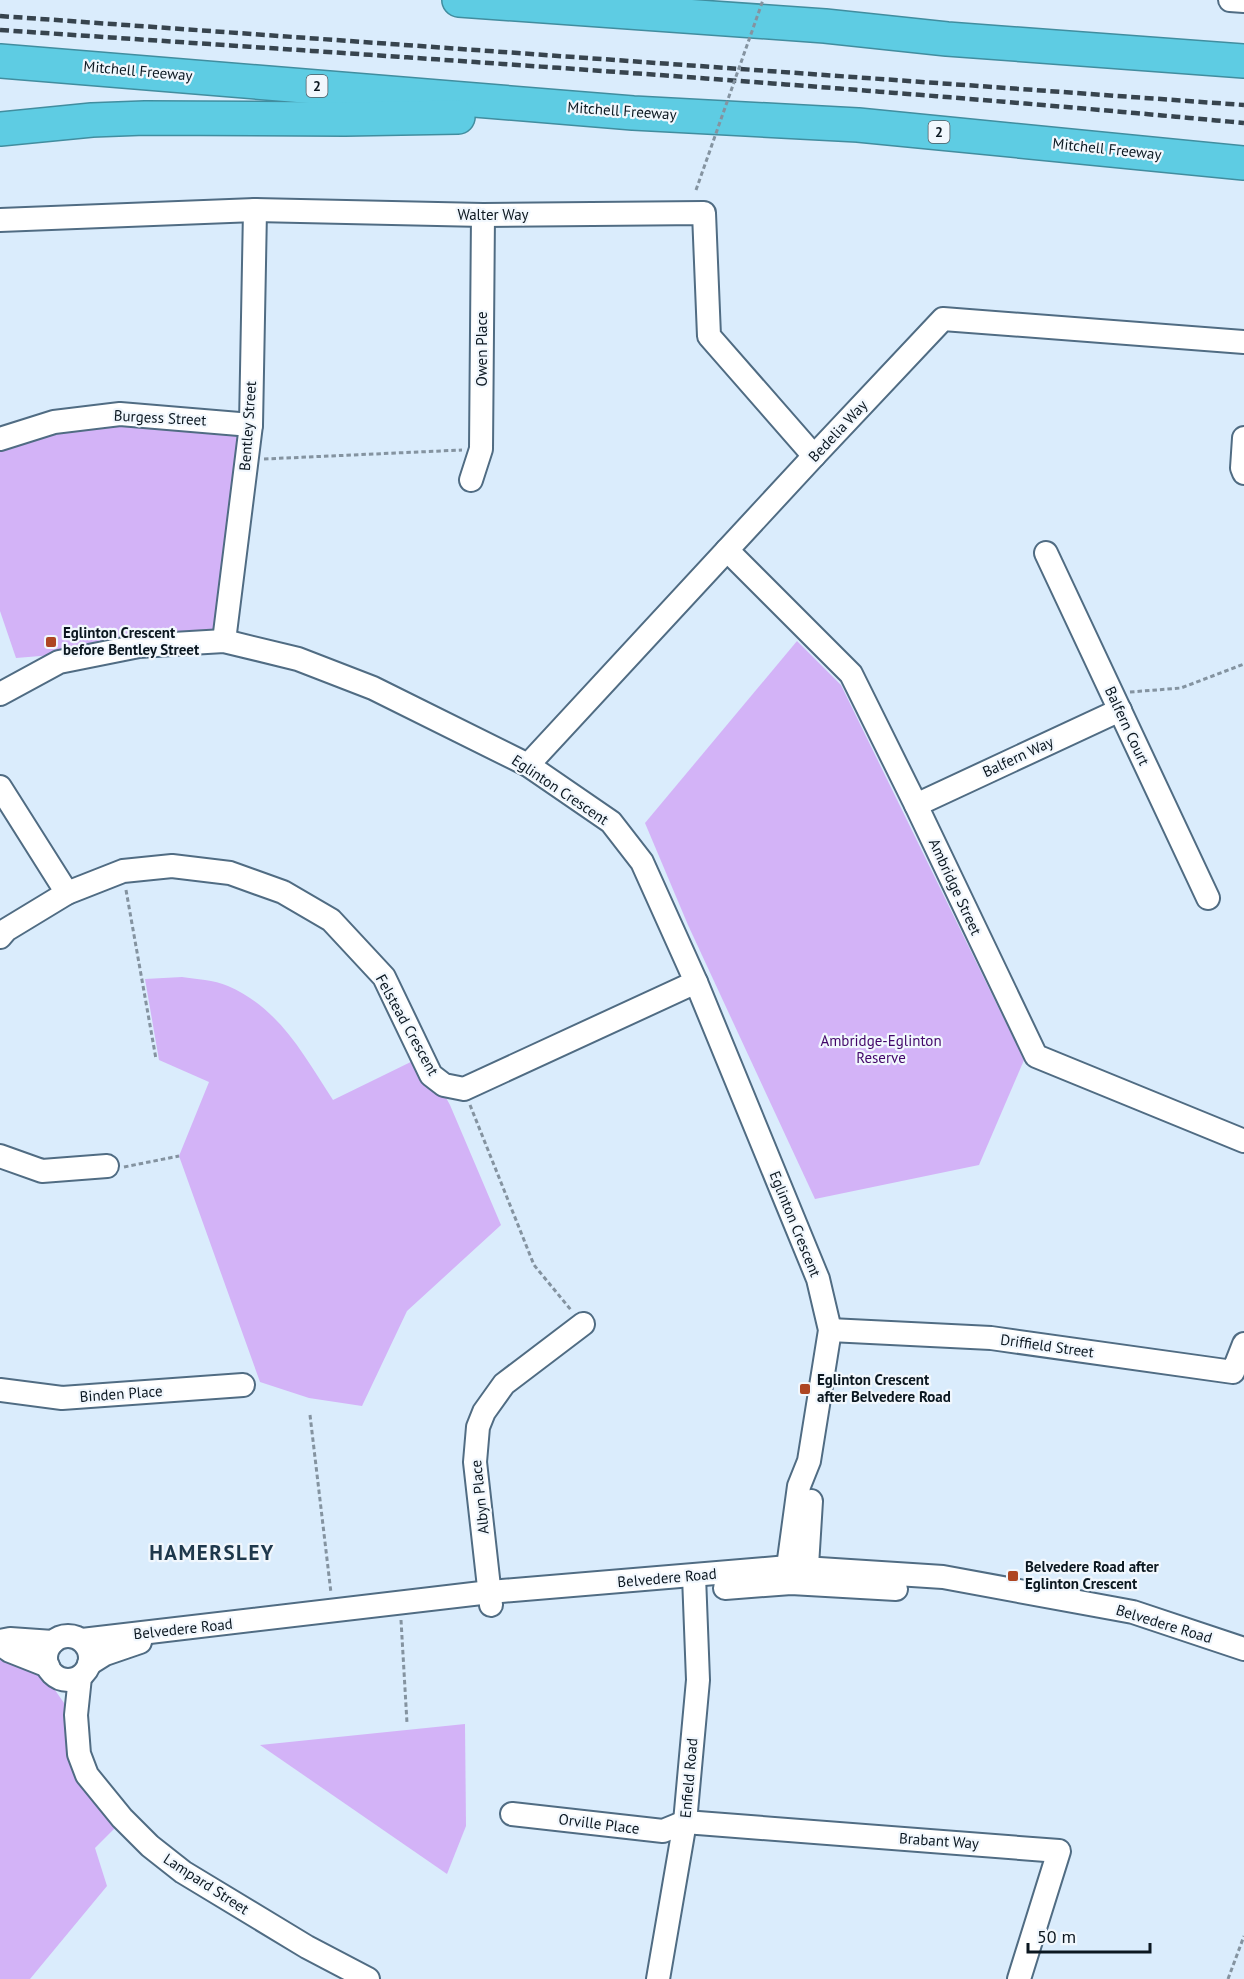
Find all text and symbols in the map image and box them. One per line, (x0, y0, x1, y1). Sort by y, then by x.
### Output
street label: Mitchell Freeway (83, 56, 193, 85)
road number: 2 (306, 75, 328, 97)
street label: Mitchell Freeway (567, 97, 677, 124)
road number: 2 (928, 121, 950, 143)
street label: Mitchell Freeway (1052, 133, 1162, 164)
street label: Walter Way (457, 205, 529, 224)
street label: Owen Place (472, 311, 491, 387)
street label: Bentley Street (235, 380, 260, 472)
street label: Bedelia Way (804, 396, 871, 466)
street label: Burgess Street (113, 406, 207, 429)
place label: Eglinton Crescent before Bentley Street (63, 623, 200, 659)
marker: Eglinton Crescent before Bentley Street (44, 635, 58, 649)
street label: Balfern Court (1101, 683, 1154, 768)
street label: Balfern Way (979, 732, 1056, 781)
street label: Eglinton Crescent (508, 750, 612, 829)
street label: Ambridge Street (925, 836, 986, 938)
street label: Felstead Crescent (372, 971, 443, 1079)
park label: Ambridge-Eglinton Reserve (820, 1031, 942, 1067)
street label: Eglinton Crescent (766, 1168, 825, 1280)
street label: Driffield Street (999, 1330, 1095, 1361)
place label: Eglinton Crescent after Belvedere Road (817, 1370, 951, 1406)
street label: Binden Place (79, 1381, 163, 1406)
marker: Eglinton Crescent after Belvedere Road (798, 1382, 812, 1396)
street label: Albyn Place (466, 1459, 493, 1535)
district label: HAMERSLEY (149, 1539, 275, 1566)
place label: Belvedere Road after Eglinton Crescent (1025, 1557, 1160, 1593)
street label: Belvedere Road (617, 1564, 717, 1591)
marker: Belvedere Road after Eglinton Crescent (1006, 1569, 1020, 1583)
street label: Belvedere Road (1114, 1600, 1215, 1647)
street label: Belvedere Road (132, 1614, 233, 1643)
street label: Enfield Road (676, 1737, 701, 1819)
street label: Orville Place (558, 1809, 641, 1838)
street label: Brabant Way (898, 1828, 980, 1853)
street label: Lampard Street (160, 1849, 253, 1918)
scale bar (1028, 1916, 1150, 1954)
text: 50 m (1037, 1925, 1076, 1948)

